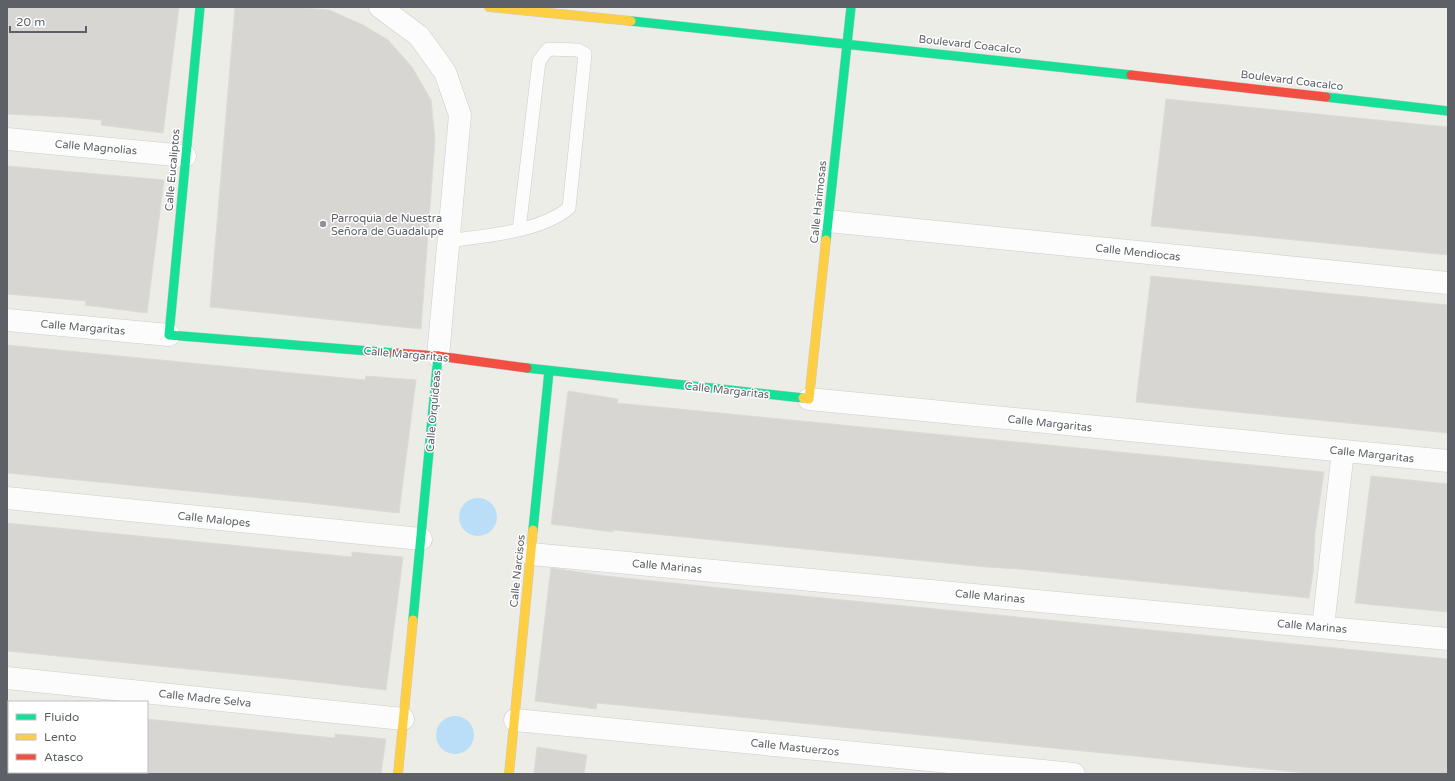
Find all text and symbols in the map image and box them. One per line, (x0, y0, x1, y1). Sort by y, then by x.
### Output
scale bar (10, 8, 86, 34)
text: 20 m (16, 15, 45, 29)
street label: Boulevard Coacalco (918, 33, 1022, 56)
street label: Boulevard Coacalco (1240, 68, 1344, 93)
street label: Calle Eucaliptos (162, 128, 183, 212)
street label: Calle Magnolias (54, 137, 138, 158)
street label: Calle Harimosas (808, 160, 829, 244)
place label: Parroquia de Nuestra Señora de Guadalupe (331, 212, 444, 238)
marker: Parroquia de Nuestra Señora de Guadalupe (318, 219, 328, 229)
street label: Calle Mendiocas (1095, 242, 1181, 263)
street label: Calle Margaritas (40, 317, 126, 338)
street label: Calle Margaritas (363, 344, 449, 365)
street label: Calle Orquídeas (423, 369, 444, 453)
street label: Calle Margaritas (684, 380, 770, 401)
street label: Calle Margaritas (1007, 413, 1093, 434)
street label: Calle Margaritas (1329, 444, 1415, 465)
street label: Calle Malopes (177, 509, 251, 530)
street label: Calle Narcisos (507, 534, 528, 608)
street label: Calle Marinas (631, 557, 703, 576)
street label: Calle Marinas (954, 587, 1026, 606)
street label: Calle Marinas (1276, 617, 1348, 636)
street label: Calle Madre Selva (158, 687, 252, 710)
legend (8, 701, 148, 773)
text: Fluido (44, 710, 79, 724)
text: Lento (44, 730, 77, 744)
street label: Calle Mastuerzos (750, 736, 840, 759)
text: Atasco (44, 750, 83, 764)

